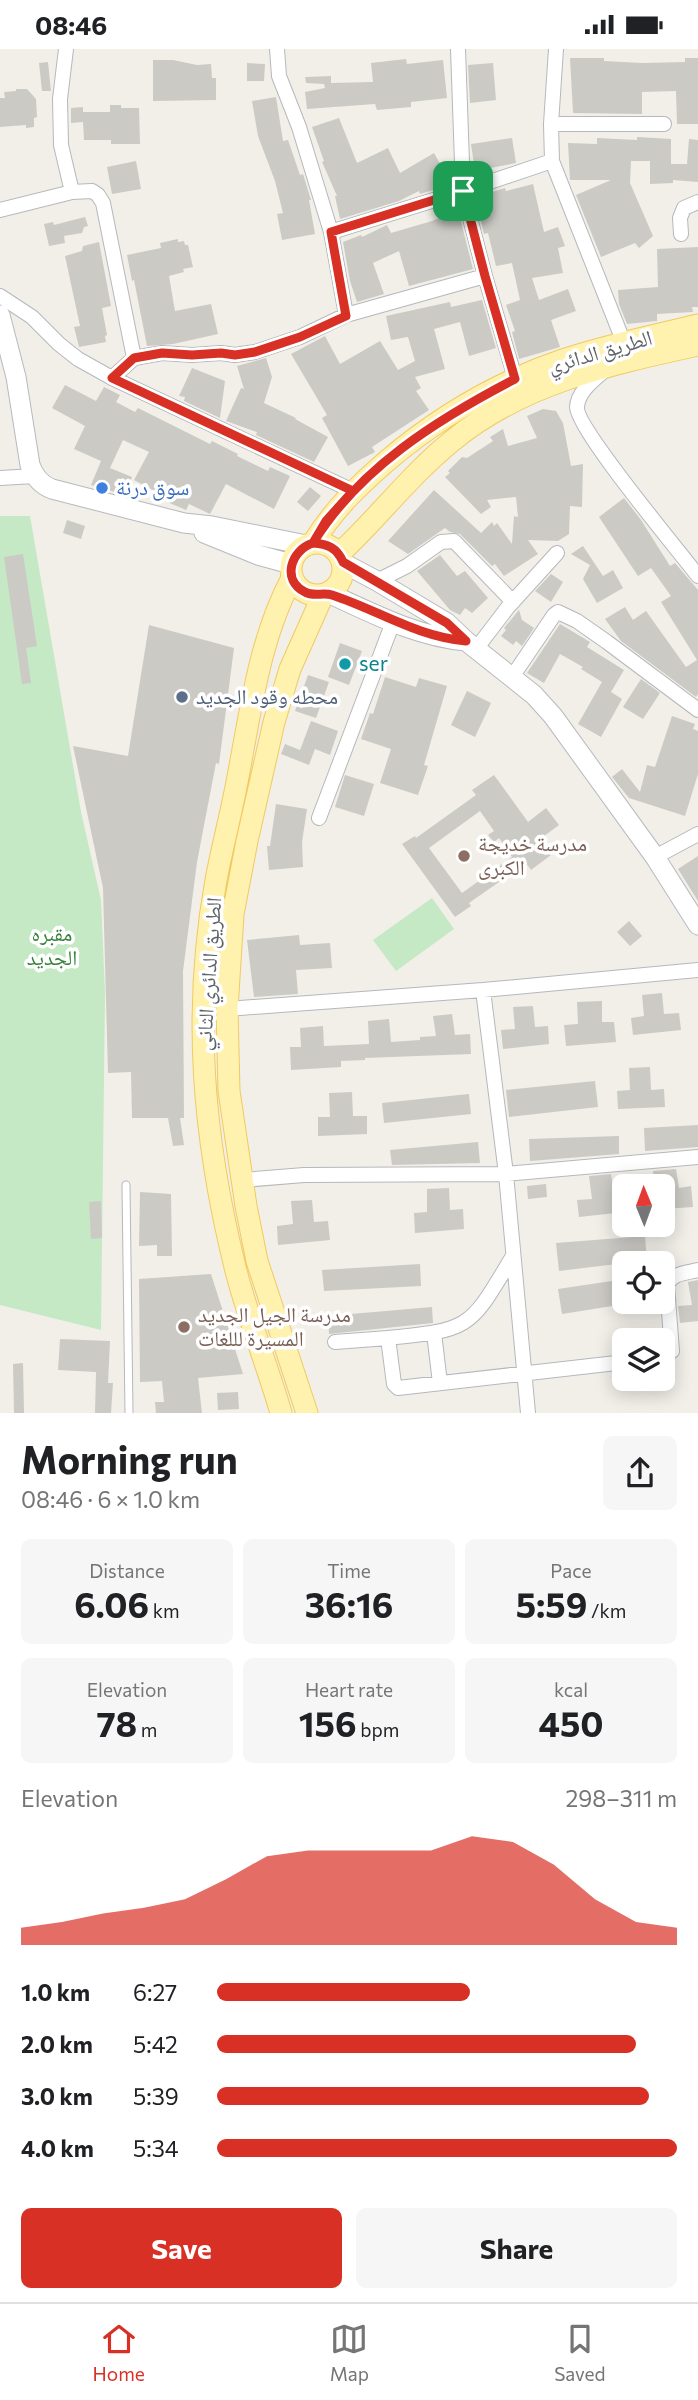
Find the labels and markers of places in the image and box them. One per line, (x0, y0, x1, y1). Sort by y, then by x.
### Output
pin (433, 161, 493, 221)
place label: سوق درنة (116, 474, 189, 501)
marker: سوق درنة (94, 480, 110, 496)
place label: ser (359, 650, 388, 675)
marker: ser (337, 656, 353, 672)
place label: محطه وقود الجديد (196, 683, 338, 708)
marker: محطه وقود الجديد (174, 689, 190, 705)
place label: مدرسة خديجة الكبرى (478, 830, 587, 880)
marker: مدرسة خديجة الكبرى (456, 848, 472, 864)
place label: مدرسة الجيل الجديد المسيرة لللغات (198, 1301, 351, 1350)
marker: مدرسة الجيل الجديد المسيرة لللغات (176, 1319, 192, 1335)

